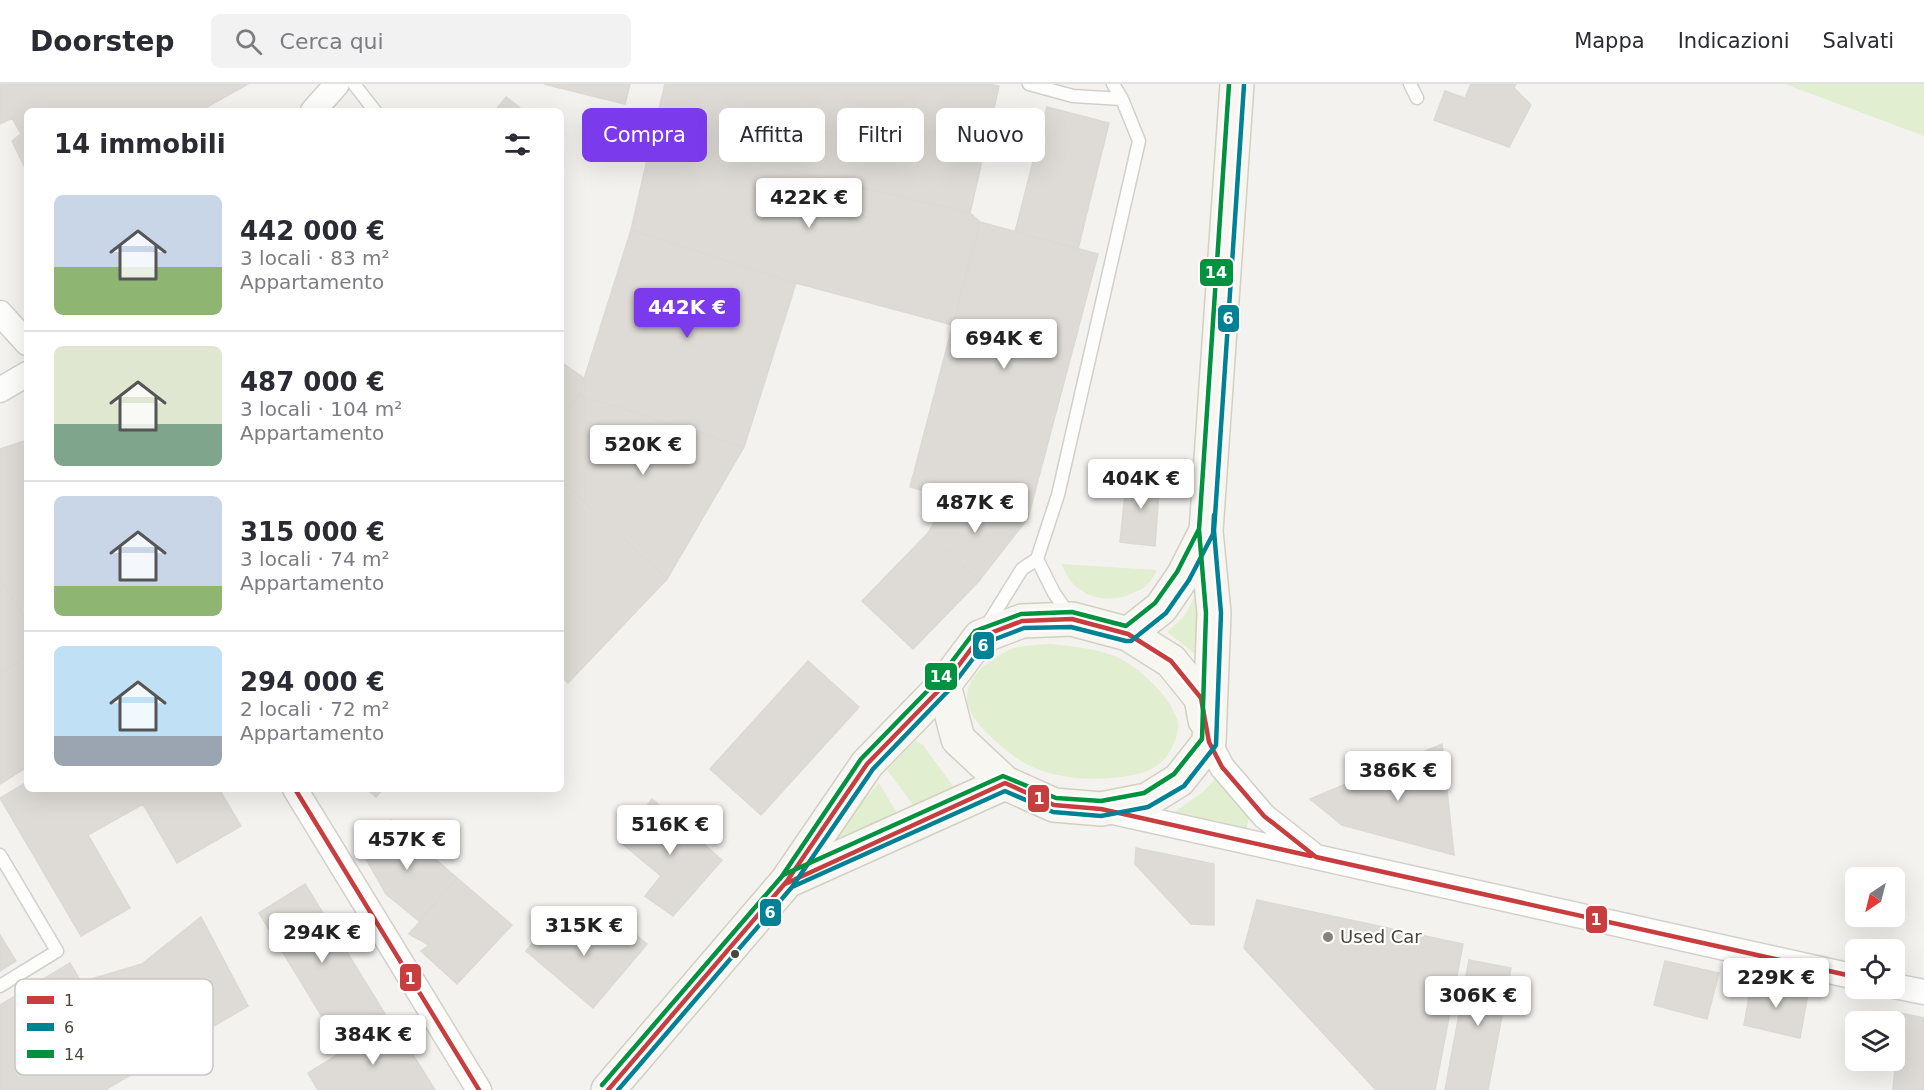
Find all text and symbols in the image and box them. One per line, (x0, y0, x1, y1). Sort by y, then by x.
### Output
search box (211, 14, 631, 68)
text: Doorstep (30, 25, 175, 58)
icon: search (232, 25, 265, 58)
text: Cerca qui (280, 29, 384, 54)
text: Mappa (1574, 29, 1645, 53)
text: Indicazioni (1678, 29, 1790, 53)
text: Salvati (1823, 29, 1894, 53)
chip: Compra (582, 108, 707, 162)
chip: Affitta (719, 108, 825, 162)
chip: Filtri (837, 108, 924, 162)
chip: Nuovo (936, 108, 1045, 162)
icon: filters (501, 128, 534, 161)
text: 14 immobili (54, 129, 226, 159)
pin: 422K € (760, 178, 858, 229)
text: 422K € (770, 185, 848, 209)
text: 442 000 € (240, 216, 385, 246)
icon: home (102, 219, 174, 291)
text: 3 locali · 83 m² (240, 246, 390, 270)
line badge: 14 (1199, 258, 1234, 287)
text: 14 (1205, 263, 1227, 282)
text: Appartamento (240, 270, 384, 294)
pin: 442K € (638, 288, 736, 339)
text: 442K € (648, 295, 726, 319)
line badge: 6 (1217, 304, 1240, 333)
text: 6 (1222, 309, 1234, 328)
pin: 694K € (955, 319, 1053, 370)
text: 694K € (965, 326, 1043, 350)
text: 487 000 € (240, 367, 385, 397)
icon: home (102, 370, 174, 442)
text: 3 locali · 104 m² (240, 397, 402, 421)
text: Appartamento (240, 421, 384, 445)
pin: 520K € (594, 425, 692, 476)
text: 520K € (604, 432, 682, 456)
pin: 404K € (1092, 459, 1190, 510)
text: 404K € (1102, 466, 1180, 490)
pin: 487K € (926, 483, 1024, 534)
text: 487K € (936, 490, 1014, 514)
text: 315 000 € (240, 517, 385, 547)
icon: home (102, 520, 174, 592)
text: 3 locali · 74 m² (240, 547, 390, 571)
text: Appartamento (240, 571, 384, 595)
line badge: 6 (972, 631, 995, 660)
text: 6 (977, 636, 989, 655)
line badge: 14 (924, 662, 958, 691)
text: 294 000 € (240, 667, 385, 697)
text: 14 (930, 667, 952, 686)
icon: home (102, 670, 174, 742)
text: 2 locali · 72 m² (240, 697, 390, 721)
text: Appartamento (240, 721, 384, 745)
pin: 386K € (1349, 751, 1447, 802)
text: 386K € (1359, 758, 1437, 782)
line badge: 1 (1027, 784, 1050, 813)
text: 1 (1033, 789, 1045, 808)
pin: 516K € (621, 805, 719, 856)
text: 516K € (631, 812, 709, 836)
pin: 457K € (358, 820, 456, 871)
text: 457K € (368, 827, 446, 851)
north arrow (1845, 867, 1905, 927)
map controls (1845, 867, 1905, 1071)
line badge: 6 (759, 898, 782, 927)
text: 6 (764, 903, 776, 922)
line badge: 1 (1585, 905, 1608, 934)
pin: 315K € (535, 906, 633, 957)
text: 1 (1590, 910, 1602, 929)
pin: 294K € (273, 913, 371, 964)
text: 315K € (545, 913, 623, 937)
text: 294K € (283, 920, 361, 944)
place label: Used Car (1340, 926, 1422, 947)
marker: Used Car (1321, 930, 1335, 944)
button: locate (1845, 939, 1905, 999)
unlabelled marker (729, 948, 741, 960)
pin: 229K € (1727, 958, 1825, 1009)
line badge: 1 (399, 963, 422, 992)
text: 229K € (1737, 965, 1815, 989)
text: 1 (404, 969, 416, 988)
pin: 306K € (1429, 976, 1527, 1027)
legend (15, 979, 213, 1075)
text: 306K € (1439, 983, 1517, 1007)
text: 1 (64, 991, 74, 1010)
button: layers (1845, 1011, 1905, 1071)
pin: 384K € (324, 1015, 422, 1066)
text: 6 (64, 1018, 74, 1037)
text: 384K € (334, 1022, 412, 1046)
text: 14 (64, 1045, 84, 1064)

